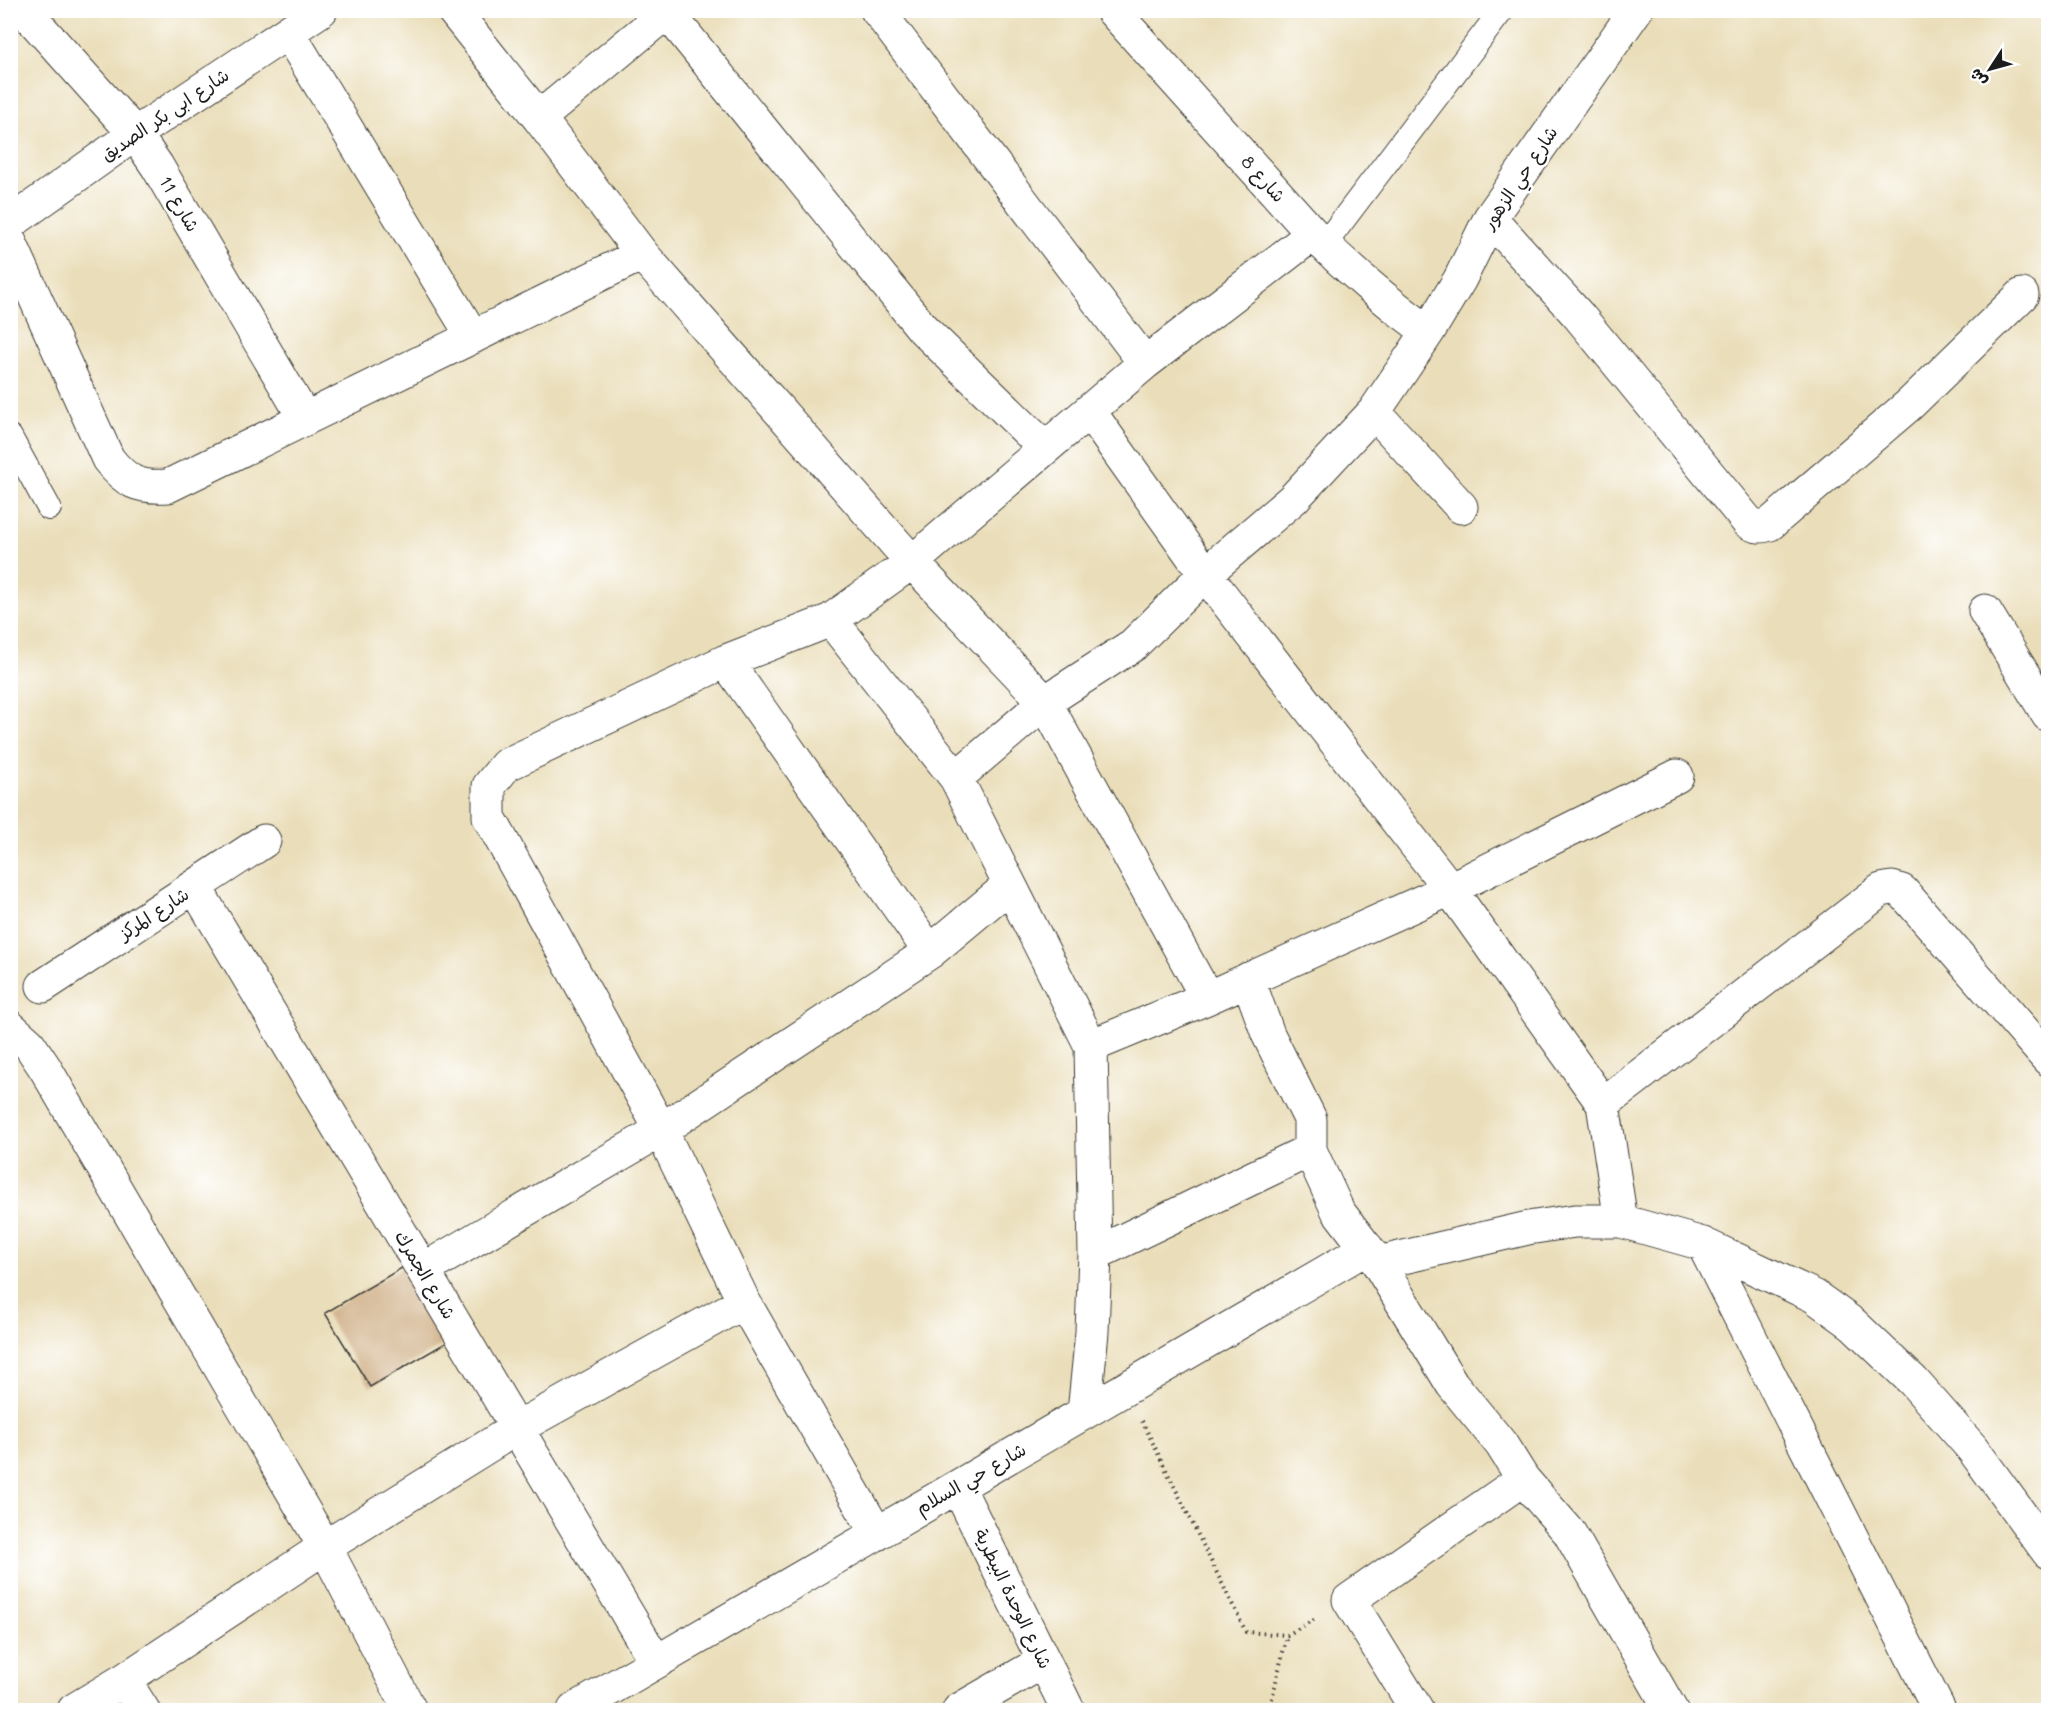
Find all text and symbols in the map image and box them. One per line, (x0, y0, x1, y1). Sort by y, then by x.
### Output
north arrow (1960, 39, 2020, 99)
street label: شارع ابى بكر الصديق (96, 62, 234, 167)
text: ش (1964, 65, 1991, 91)
street label: شارع حي الزهور (1475, 121, 1567, 237)
street label: شارع 8 (1235, 150, 1291, 208)
street label: شارع 11 (153, 171, 205, 236)
street label: شارع المركز (112, 881, 194, 947)
street label: شارع الجمرك (389, 1226, 462, 1324)
street label: شارع حي السلام (911, 1437, 1032, 1524)
street label: شارع الوحدة البيطرية (969, 1525, 1058, 1673)

